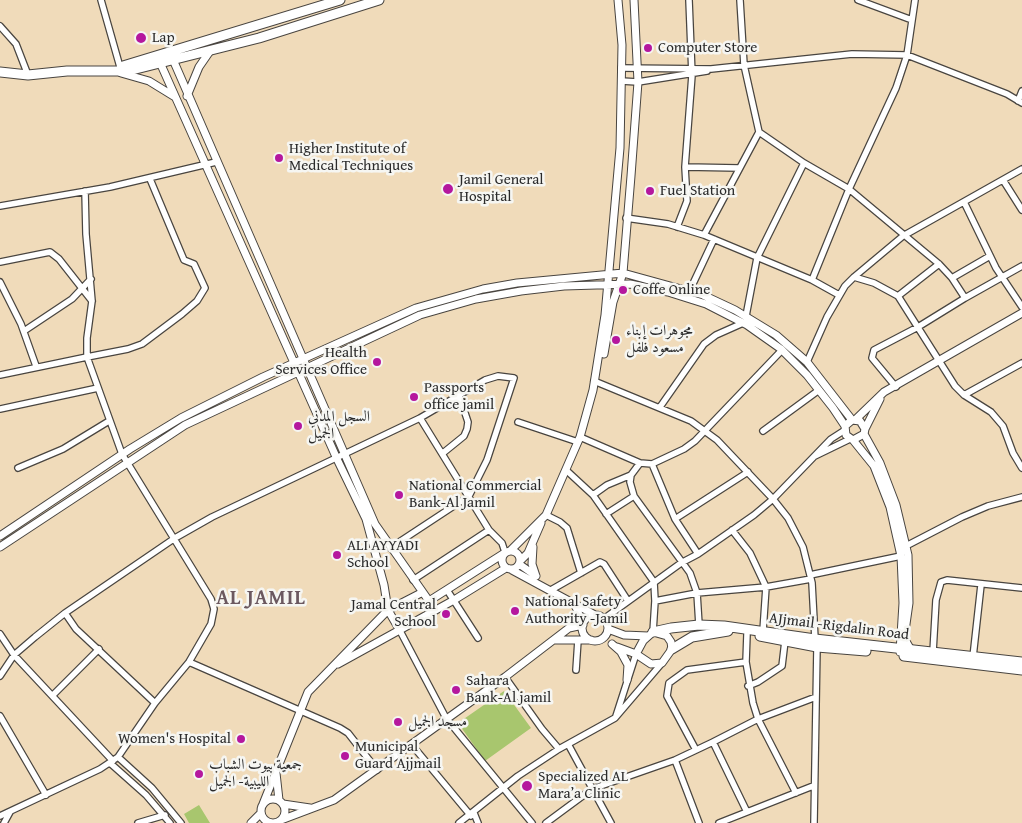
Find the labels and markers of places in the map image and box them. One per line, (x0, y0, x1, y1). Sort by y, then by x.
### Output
place label: Lap (152, 29, 174, 47)
marker: Lap (134, 31, 148, 45)
place label: Computer Store (658, 39, 757, 57)
marker: Computer Store (642, 42, 654, 54)
place label: Higher Institute of Medical Techniques (289, 140, 413, 175)
marker: Higher Institute of Medical Techniques (273, 152, 285, 164)
place label: Jamil General Hospital (459, 171, 543, 206)
marker: Jamil General Hospital (441, 182, 455, 196)
place label: Fuel Station (660, 182, 735, 200)
marker: Fuel Station (644, 185, 656, 197)
place label: Coffe Online (633, 281, 710, 299)
marker: Coffe Online (617, 284, 629, 296)
place label: مجوهرات إبناء مسعود فلفل (626, 322, 692, 357)
marker: مجوهرات إبناء مسعود فلفل (610, 334, 622, 346)
place label: Health Services Office (275, 344, 367, 379)
marker: Health Services Office (371, 356, 383, 368)
place label: Passports office jamil (424, 379, 494, 414)
marker: Passports office jamil (408, 391, 420, 403)
place label: السجل المدني الجميل (308, 408, 370, 443)
marker: السجل المدني الجميل (292, 420, 304, 432)
place label: National Commercial Bank-Al Jamil (409, 477, 542, 512)
marker: National Commercial Bank-Al Jamil (393, 489, 405, 501)
place label: ALI AYYADI School (347, 537, 419, 572)
marker: ALI AYYADI School (331, 549, 343, 561)
place label: National Safety Authority -Jamil (525, 593, 628, 628)
place label: Jamal Central School (351, 596, 436, 631)
marker: National Safety Authority -Jamil (509, 605, 521, 617)
marker: Jamal Central School (440, 608, 452, 620)
place label: Sahara Bank-Al jamil (466, 672, 551, 707)
marker: Sahara Bank-Al jamil (450, 684, 462, 696)
place label: مسجد الجميل (408, 713, 467, 731)
marker: مسجد الجميل (392, 716, 404, 728)
place label: Women's Hospital (118, 730, 231, 748)
marker: Women's Hospital (235, 733, 247, 745)
place label: Municipal Guard Ajjmail (355, 738, 441, 773)
marker: Municipal Guard Ajjmail (339, 750, 351, 762)
place label: جمعية بيوت الشباب الليبية- الجميل (209, 756, 302, 791)
marker: جمعية بيوت الشباب الليبية- الجميل (193, 768, 205, 780)
place label: Specialized AL Mara’a Clinic (538, 768, 628, 803)
marker: Specialized AL Mara’a Clinic (520, 779, 534, 793)

